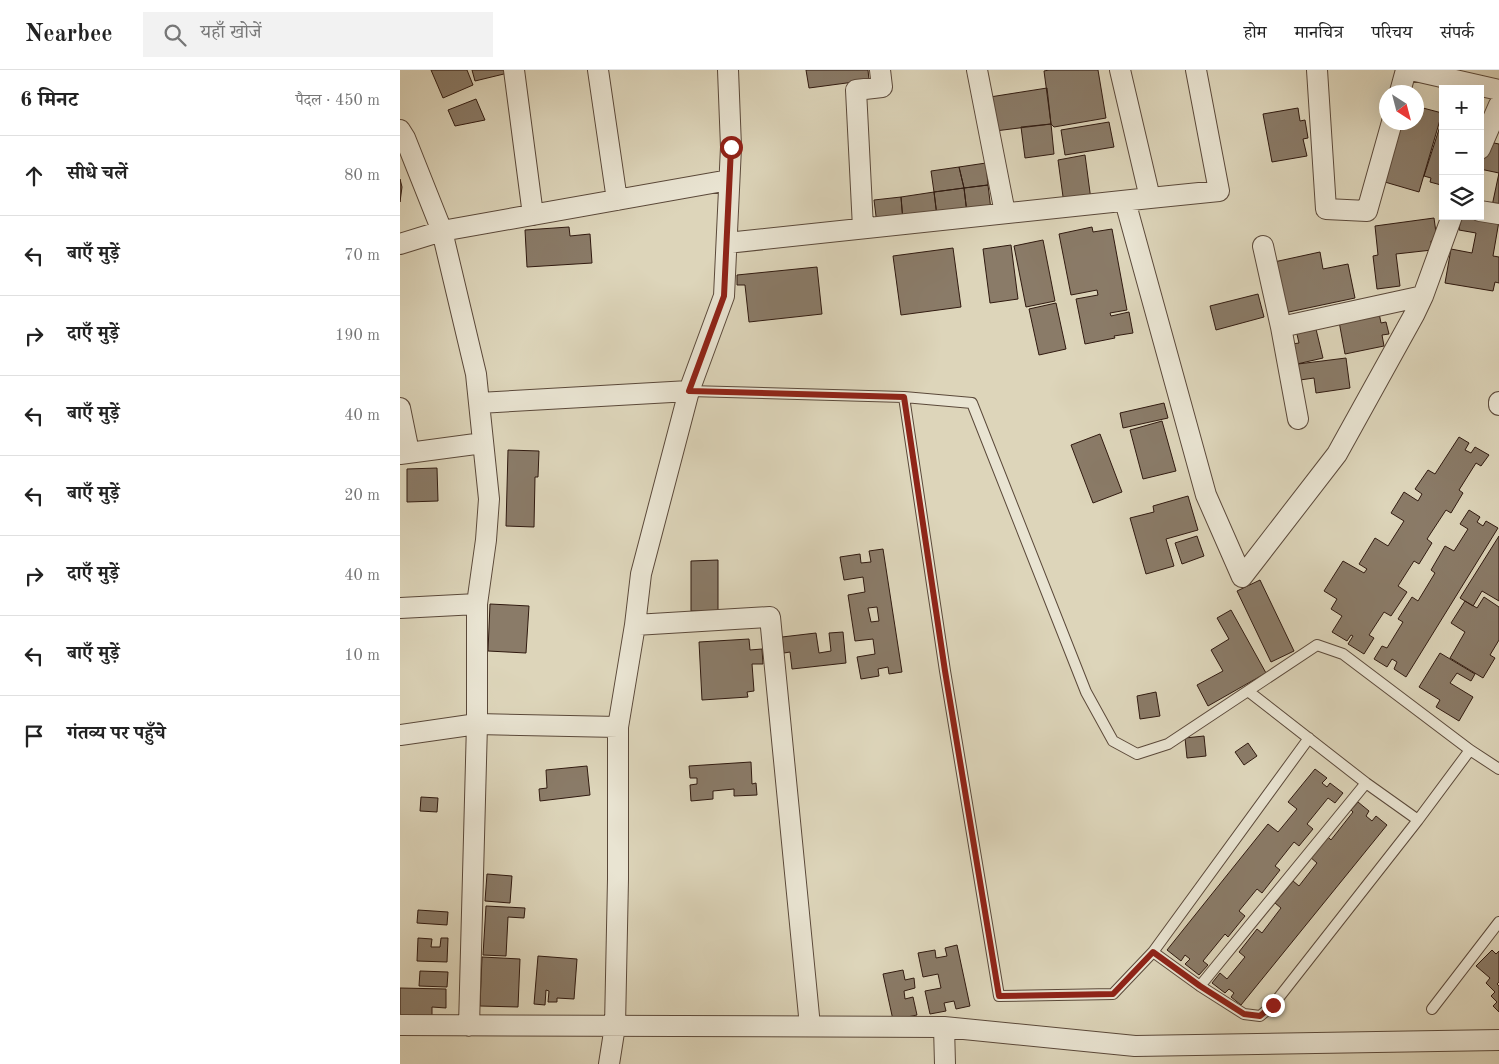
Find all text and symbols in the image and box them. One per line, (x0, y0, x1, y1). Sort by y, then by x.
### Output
search box (143, 12, 493, 57)
icon: search (161, 21, 189, 49)
text: Nearbee (25, 23, 113, 47)
text: यहाँ खोजें (201, 24, 262, 43)
text: होम (1244, 24, 1267, 42)
text: मानचित्र (1295, 24, 1343, 42)
text: परिचय (1371, 24, 1412, 42)
text: संपर्क (1440, 24, 1474, 42)
north arrow (1379, 85, 1424, 130)
map controls (1439, 85, 1484, 220)
button: + (1439, 85, 1484, 130)
text: 6 मिनट (20, 90, 78, 111)
text: पैदल · 450 m (295, 93, 380, 109)
button: − (1439, 130, 1484, 175)
route start (720, 136, 743, 159)
icon: ahead (20, 162, 48, 190)
text: सीधे चलें (67, 165, 127, 184)
text: 80 m (344, 168, 380, 184)
button: layers (1439, 175, 1484, 220)
icon: left (20, 242, 48, 270)
text: बाएँ मुड़ें (67, 245, 119, 264)
text: 70 m (344, 248, 380, 264)
icon: right (20, 322, 48, 350)
text: दाएँ मुड़ें (67, 325, 119, 344)
text: 190 m (335, 328, 380, 344)
icon: left (20, 402, 48, 430)
text: बाएँ मुड़ें (67, 405, 119, 424)
text: 40 m (344, 408, 380, 424)
icon: left (20, 482, 48, 510)
text: बाएँ मुड़ें (67, 485, 119, 504)
text: 20 m (344, 488, 380, 504)
icon: right (20, 562, 48, 590)
text: दाएँ मुड़ें (67, 565, 119, 584)
text: 40 m (344, 568, 380, 584)
icon: left (20, 642, 48, 670)
text: बाएँ मुड़ें (67, 645, 119, 664)
text: 10 m (344, 648, 380, 664)
icon: arrive (20, 722, 48, 750)
text: गंतव्य पर पहुँचे (67, 725, 166, 744)
route end (1262, 994, 1285, 1017)

